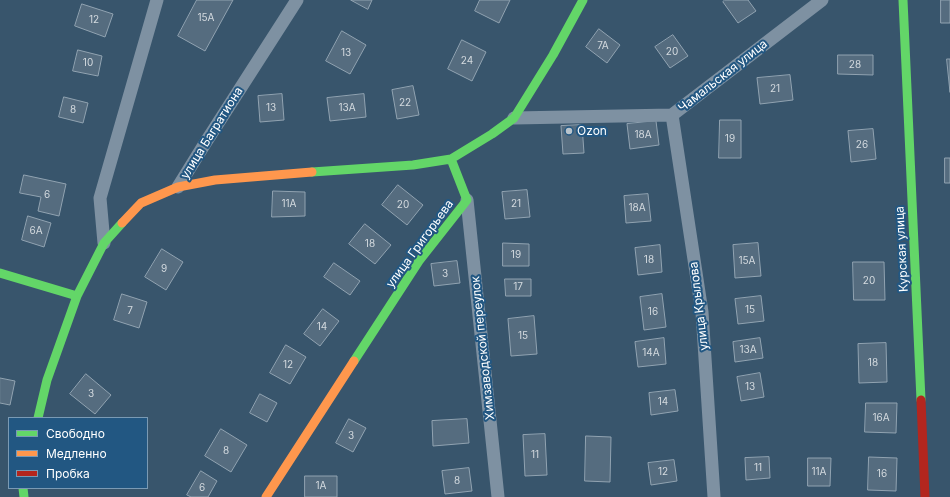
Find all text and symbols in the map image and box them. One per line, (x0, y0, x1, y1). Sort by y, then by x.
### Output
house number: 15А (197, 12, 215, 24)
house number: 12 (89, 14, 99, 26)
street label: Чамальская улица (676, 37, 770, 115)
house number: 7А (597, 40, 609, 52)
house number: 20 (666, 46, 678, 58)
house number: 13 (341, 47, 351, 59)
house number: 24 (461, 55, 473, 67)
house number: 10 (83, 57, 93, 69)
house number: 28 (849, 59, 861, 71)
house number: 21 (770, 83, 780, 95)
street label: улица Багратиона (178, 84, 246, 182)
house number: 22 (399, 97, 411, 109)
house number: 13 (266, 102, 276, 114)
house number: 13А (338, 102, 356, 114)
house number: 8 (70, 104, 76, 116)
place label: Ozon (577, 124, 607, 138)
marker: Ozon (564, 126, 574, 136)
house number: 18А (634, 129, 652, 141)
house number: 19 (725, 133, 735, 145)
house number: 26 (856, 139, 868, 151)
house number: 6 (44, 189, 50, 201)
street label: улица Григорьева (383, 197, 457, 291)
house number: 11А (281, 198, 297, 210)
house number: 21 (511, 198, 521, 210)
house number: 20 (397, 199, 409, 211)
house number: 18А (628, 202, 646, 214)
street label: Курская улица (893, 206, 911, 292)
house number: 6А (29, 225, 43, 237)
house number: 18 (365, 238, 375, 250)
house number: 19 (511, 249, 521, 261)
house number: 18 (644, 254, 654, 266)
house number: 15А (738, 255, 756, 267)
street label: улица Крылова (686, 261, 712, 351)
house number: 9 (161, 263, 167, 275)
house number: 3 (442, 268, 448, 280)
street label: Химзаводской переулок (468, 275, 498, 421)
house number: 20 (863, 275, 875, 287)
house number: 17 (513, 281, 523, 293)
house number: 15 (745, 304, 755, 316)
house number: 7 (127, 305, 133, 317)
house number: 16 (648, 306, 658, 318)
house number: 14 (317, 321, 327, 333)
house number: 15 (518, 330, 528, 342)
house number: 13А (739, 344, 757, 356)
house number: 14А (642, 347, 660, 359)
house number: 18 (868, 357, 878, 369)
house number: 12 (283, 359, 293, 371)
house number: 13 (745, 381, 755, 393)
house number: 3 (88, 388, 94, 400)
house number: 14 (658, 396, 668, 408)
house number: 16А (872, 412, 890, 424)
legend (8, 417, 148, 489)
text: Свободно (46, 426, 105, 441)
house number: 3 (348, 430, 354, 442)
house number: 8 (223, 445, 229, 457)
text: Медленно (46, 446, 107, 461)
house number: 11 (531, 449, 539, 461)
house number: 11 (754, 462, 762, 474)
text: Пробка (46, 466, 90, 481)
house number: 12 (658, 466, 668, 478)
house number: 11А (811, 466, 827, 478)
house number: 16 (877, 468, 887, 480)
house number: 8 (454, 475, 460, 487)
house number: 1А (316, 480, 326, 492)
house number: 6 (199, 482, 205, 494)

